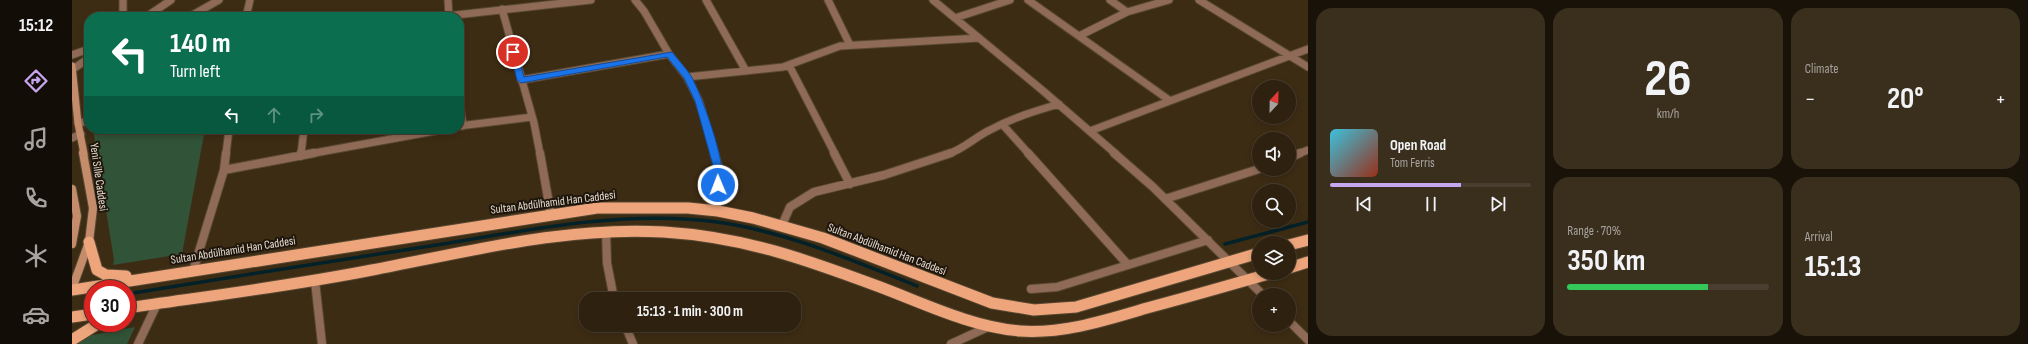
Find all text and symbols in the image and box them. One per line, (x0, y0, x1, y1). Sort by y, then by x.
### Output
text: 15:12 (19, 15, 53, 36)
text: 140 m (170, 27, 231, 60)
icon: left (104, 28, 156, 80)
pin (496, 35, 530, 69)
icon: arrive (502, 41, 524, 63)
text: 26 (1644, 48, 1692, 111)
text: Turn left (170, 61, 221, 82)
text: Climate (1805, 61, 1839, 77)
icon: directions (22, 67, 50, 95)
north arrow (1252, 80, 1296, 124)
map controls (1252, 80, 1296, 332)
text: 20° (1887, 81, 1924, 117)
text: − (1805, 86, 1815, 113)
text: + (1995, 86, 2006, 113)
icon: left (221, 104, 243, 126)
icon: ahead (263, 104, 285, 126)
icon: right (305, 104, 327, 126)
text: km/h (1657, 106, 1679, 122)
icon: music (22, 125, 50, 153)
button: sound (1252, 132, 1296, 176)
text: Open Road (1390, 136, 1446, 155)
street label: Yeni Sille Caddesi (86, 142, 111, 212)
text: Tom Ferris (1390, 155, 1435, 171)
position arrow (697, 164, 739, 206)
icon: phone (22, 184, 50, 212)
button: search (1252, 184, 1296, 228)
street label: Sultan Abdülhamid Han Caddesi (490, 187, 617, 218)
icon: previous (1353, 193, 1375, 215)
icon: pause (1420, 193, 1442, 215)
icon: next (1487, 193, 1509, 215)
street label: Sultan Abdülhamid Han Caddesi (825, 220, 948, 279)
text: Range · 70% (1567, 223, 1621, 239)
text: Arrival (1805, 229, 1833, 245)
street label: Sultan Abdülhamid Han Caddesi (170, 233, 297, 268)
button: layers (1252, 236, 1296, 280)
icon: climate (22, 242, 50, 270)
text: 350 km (1567, 243, 1645, 279)
text: 15:13 (1805, 249, 1862, 285)
speed limit sign: 30 (84, 280, 136, 332)
button: + (1252, 288, 1296, 332)
icon: car (22, 301, 50, 329)
text: 15:13 · 1 min · 300 m (637, 302, 743, 321)

